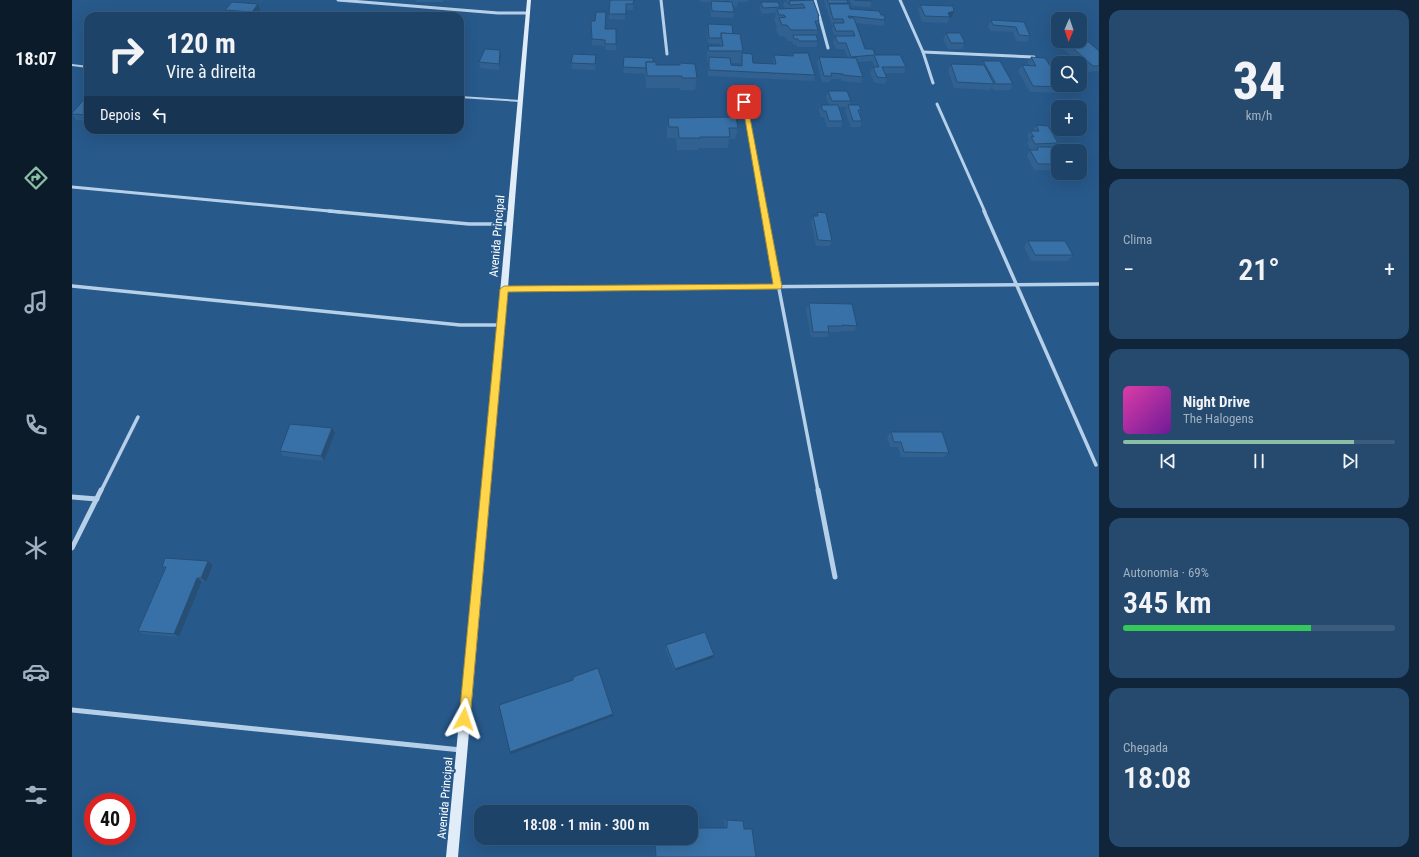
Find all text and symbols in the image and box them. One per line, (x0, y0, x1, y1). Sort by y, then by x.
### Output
north arrow (1051, 12, 1087, 48)
map controls (1051, 12, 1087, 180)
text: 120 m (166, 27, 236, 60)
icon: right (100, 28, 152, 80)
text: 18:07 (15, 48, 57, 69)
text: 34 (1233, 51, 1285, 112)
button: search (1051, 56, 1087, 92)
text: Vire à direita (166, 61, 256, 82)
pin (727, 85, 761, 119)
icon: arrive (733, 91, 755, 113)
button: + (1051, 100, 1087, 136)
icon: left (149, 104, 171, 126)
text: Depois (100, 106, 141, 124)
text: km/h (1246, 108, 1272, 123)
button: − (1051, 144, 1087, 180)
icon: directions (22, 164, 50, 192)
street label: Avenida Principal (486, 195, 508, 277)
text: Clima (1123, 232, 1152, 247)
text: 21° (1238, 252, 1280, 287)
text: − (1123, 257, 1134, 282)
text: + (1384, 257, 1395, 282)
icon: music (22, 288, 50, 316)
text: Night Drive (1183, 393, 1250, 411)
icon: phone (22, 411, 50, 439)
text: The Halogens (1183, 411, 1254, 426)
icon: previous (1157, 450, 1179, 472)
icon: pause (1248, 450, 1270, 472)
icon: next (1339, 450, 1361, 472)
icon: climate (22, 534, 50, 562)
text: Autonomia · 69% (1123, 565, 1209, 580)
text: 345 km (1123, 585, 1212, 620)
icon: car (22, 658, 50, 686)
position arrow (443, 698, 485, 740)
text: Chegada (1123, 740, 1168, 755)
street label: Avenida Principal (434, 757, 456, 839)
text: 18:08 (1123, 760, 1191, 795)
icon: filters (22, 781, 50, 809)
speed limit sign: 40 (84, 793, 136, 845)
text: 18:08 · 1 min · 300 m (523, 816, 649, 834)

